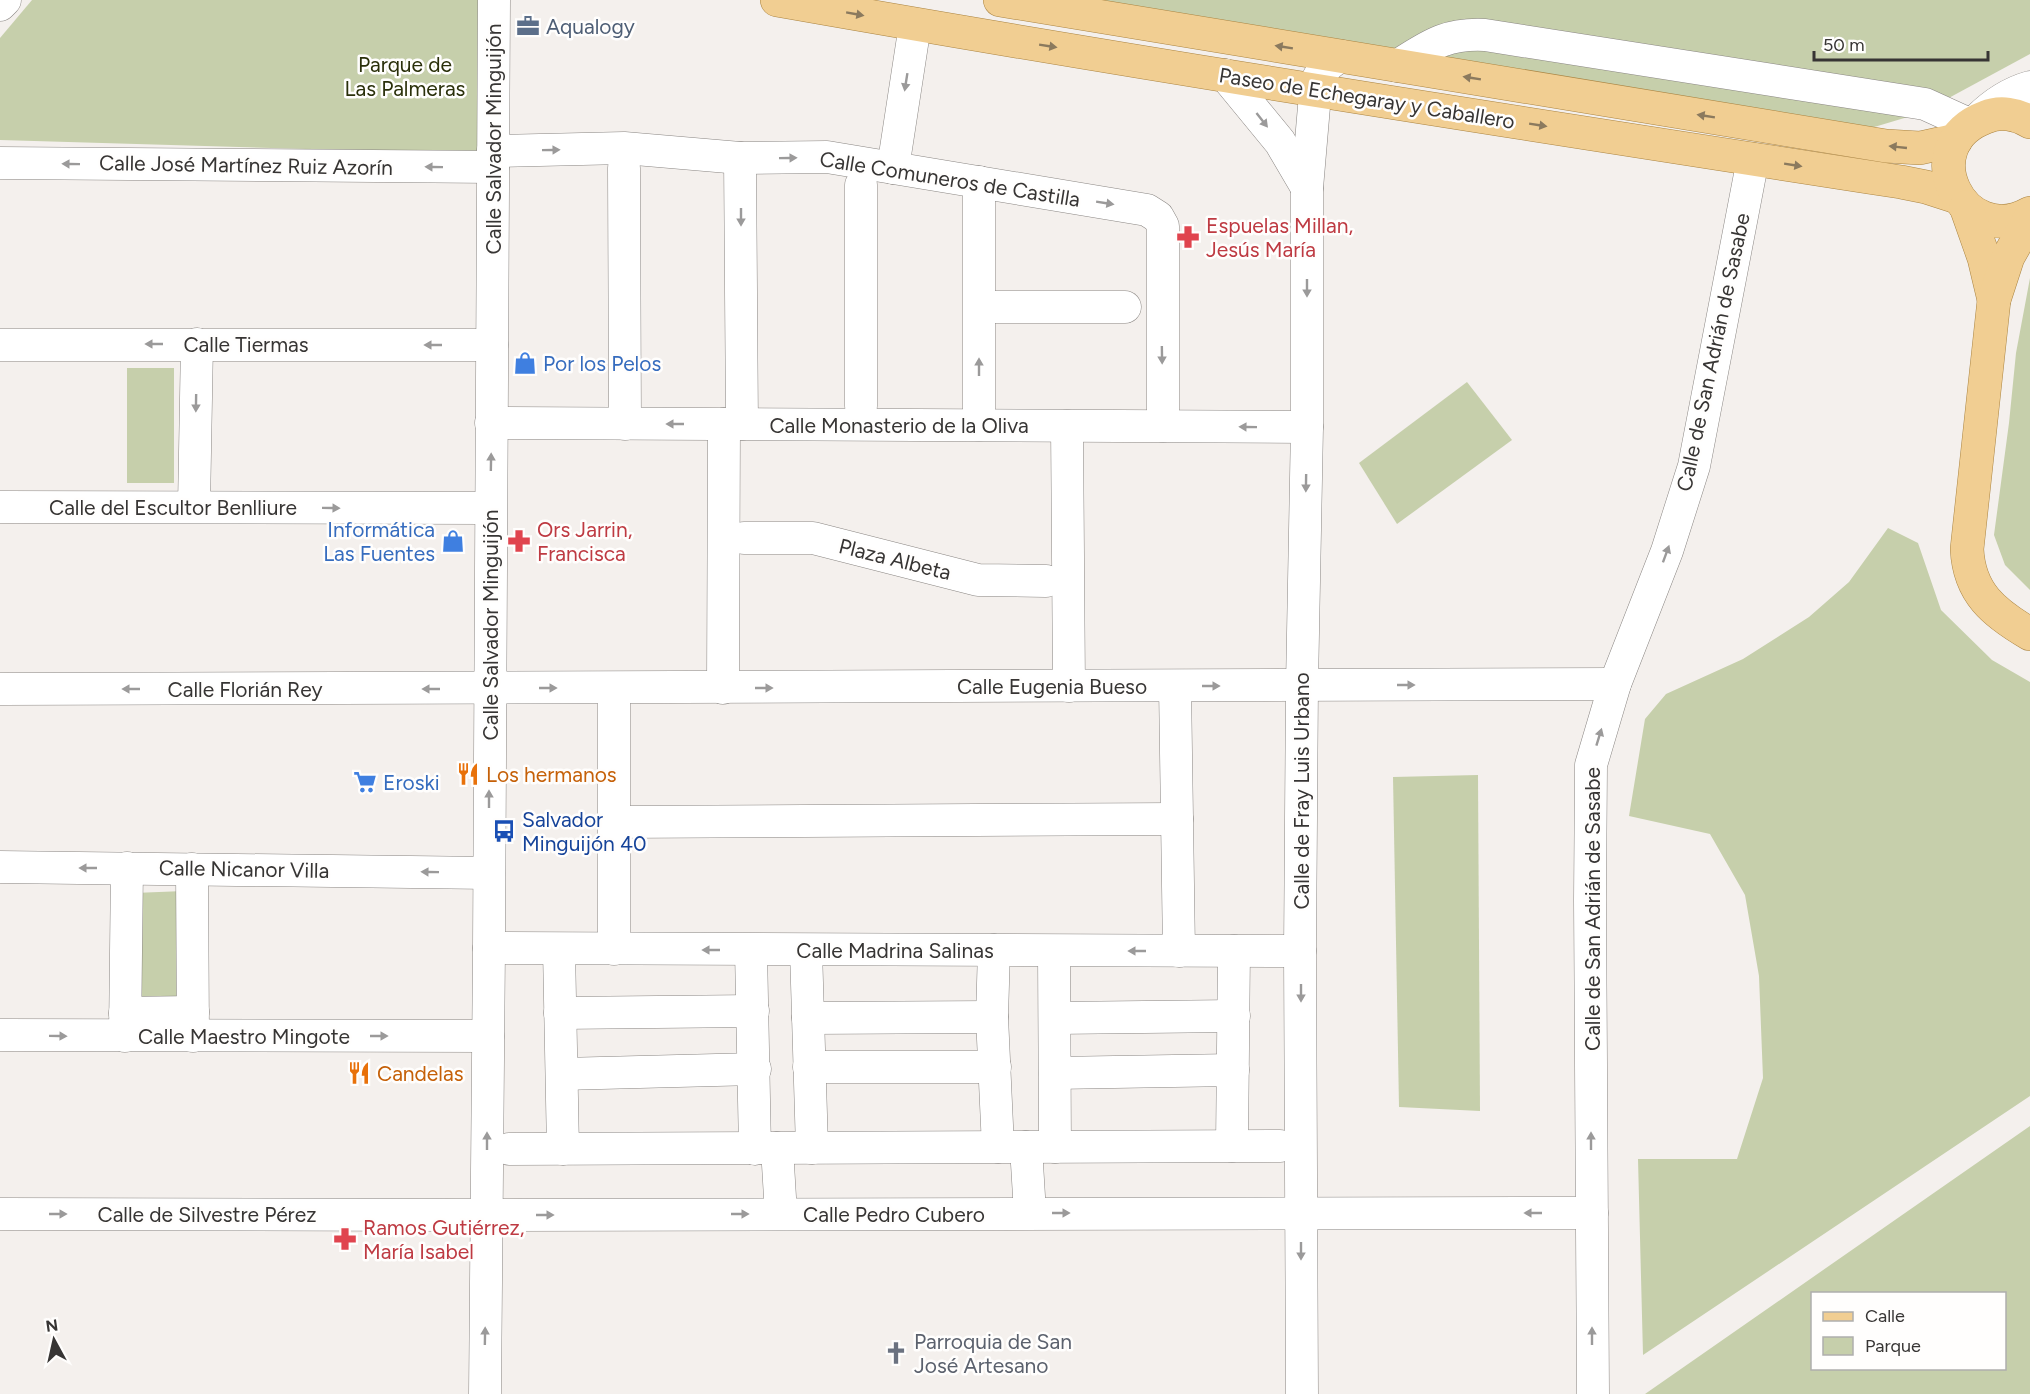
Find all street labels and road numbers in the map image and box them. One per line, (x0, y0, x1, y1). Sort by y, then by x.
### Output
street label: Calle Salvador Minguijón (481, 24, 506, 254)
street label: Paseo de Echegaray y Caballero (1217, 62, 1517, 134)
street label: Calle Comuneros de Castilla (818, 146, 1082, 212)
street label: Calle José Martínez Ruiz Azorín (99, 150, 393, 180)
street label: Calle de San Adrián de Sasabe (1671, 211, 1755, 493)
street label: Calle Tiermas (183, 332, 309, 357)
street label: Calle Monasterio de la Oliva (769, 413, 1029, 438)
street label: Calle del Escultor Benlliure (49, 495, 297, 520)
street label: Calle Salvador Minguijón (478, 510, 503, 740)
street label: Plaza Albeta (836, 533, 954, 585)
street label: Calle de Fray Luis Urbano (1289, 672, 1314, 910)
street label: Calle Eugenia Bueso (957, 674, 1147, 699)
street label: Calle Florián Rey (168, 677, 322, 702)
street label: Calle de San Adrián de Sasabe (1580, 767, 1605, 1051)
street label: Calle Nicanor Villa (159, 855, 329, 883)
street label: Calle Madrina Salinas (796, 938, 994, 963)
street label: Calle Maestro Mingote (138, 1024, 350, 1049)
street label: Calle de Silvestre Pérez (97, 1202, 317, 1227)
street label: Calle Pedro Cubero (803, 1202, 985, 1227)

